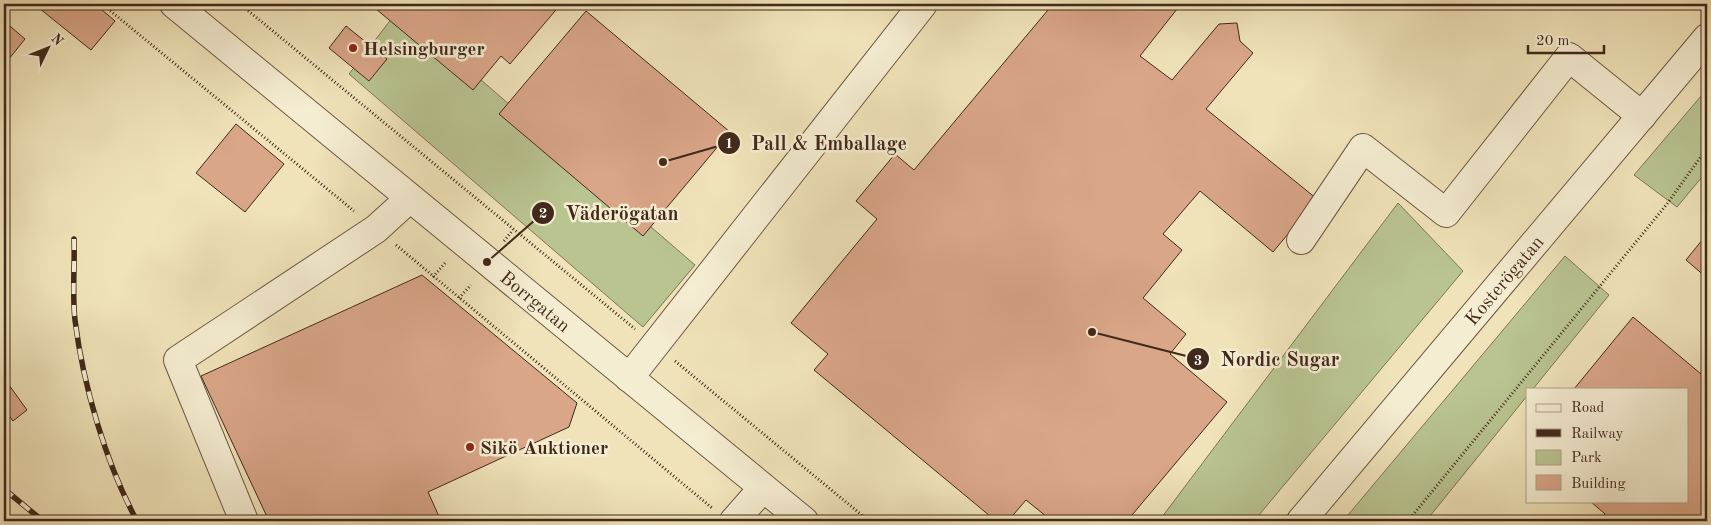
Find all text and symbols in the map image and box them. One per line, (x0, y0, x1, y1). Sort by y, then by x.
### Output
north arrow (22, 22, 72, 72)
scale bar (1528, 22, 1605, 54)
text: N (48, 31, 66, 49)
text: 20 m (1536, 34, 1570, 49)
place label: Helsingburger (363, 41, 485, 60)
marker: Helsingburger (347, 42, 359, 54)
callout: Pall & Emballage (716, 126, 917, 161)
text: Pall & Emballage (751, 135, 907, 155)
text: 1 (725, 137, 733, 152)
callout: Väderögatan (530, 195, 688, 230)
text: Väderögatan (565, 205, 679, 225)
text: 2 (539, 207, 547, 222)
street label: Kosterögatan (1463, 233, 1548, 330)
street label: Borrgatan (496, 269, 573, 337)
callout: Nordic Sugar (1186, 342, 1350, 377)
text: Nordic Sugar (1221, 351, 1340, 371)
text: 3 (1194, 354, 1202, 369)
legend (1526, 388, 1688, 502)
text: Road (1571, 401, 1605, 416)
text: Railway (1571, 427, 1624, 442)
place label: Sikö Auktioner (480, 440, 608, 459)
marker: Sikö Auktioner (464, 441, 476, 453)
text: Park (1571, 451, 1602, 466)
text: Building (1571, 477, 1626, 492)

